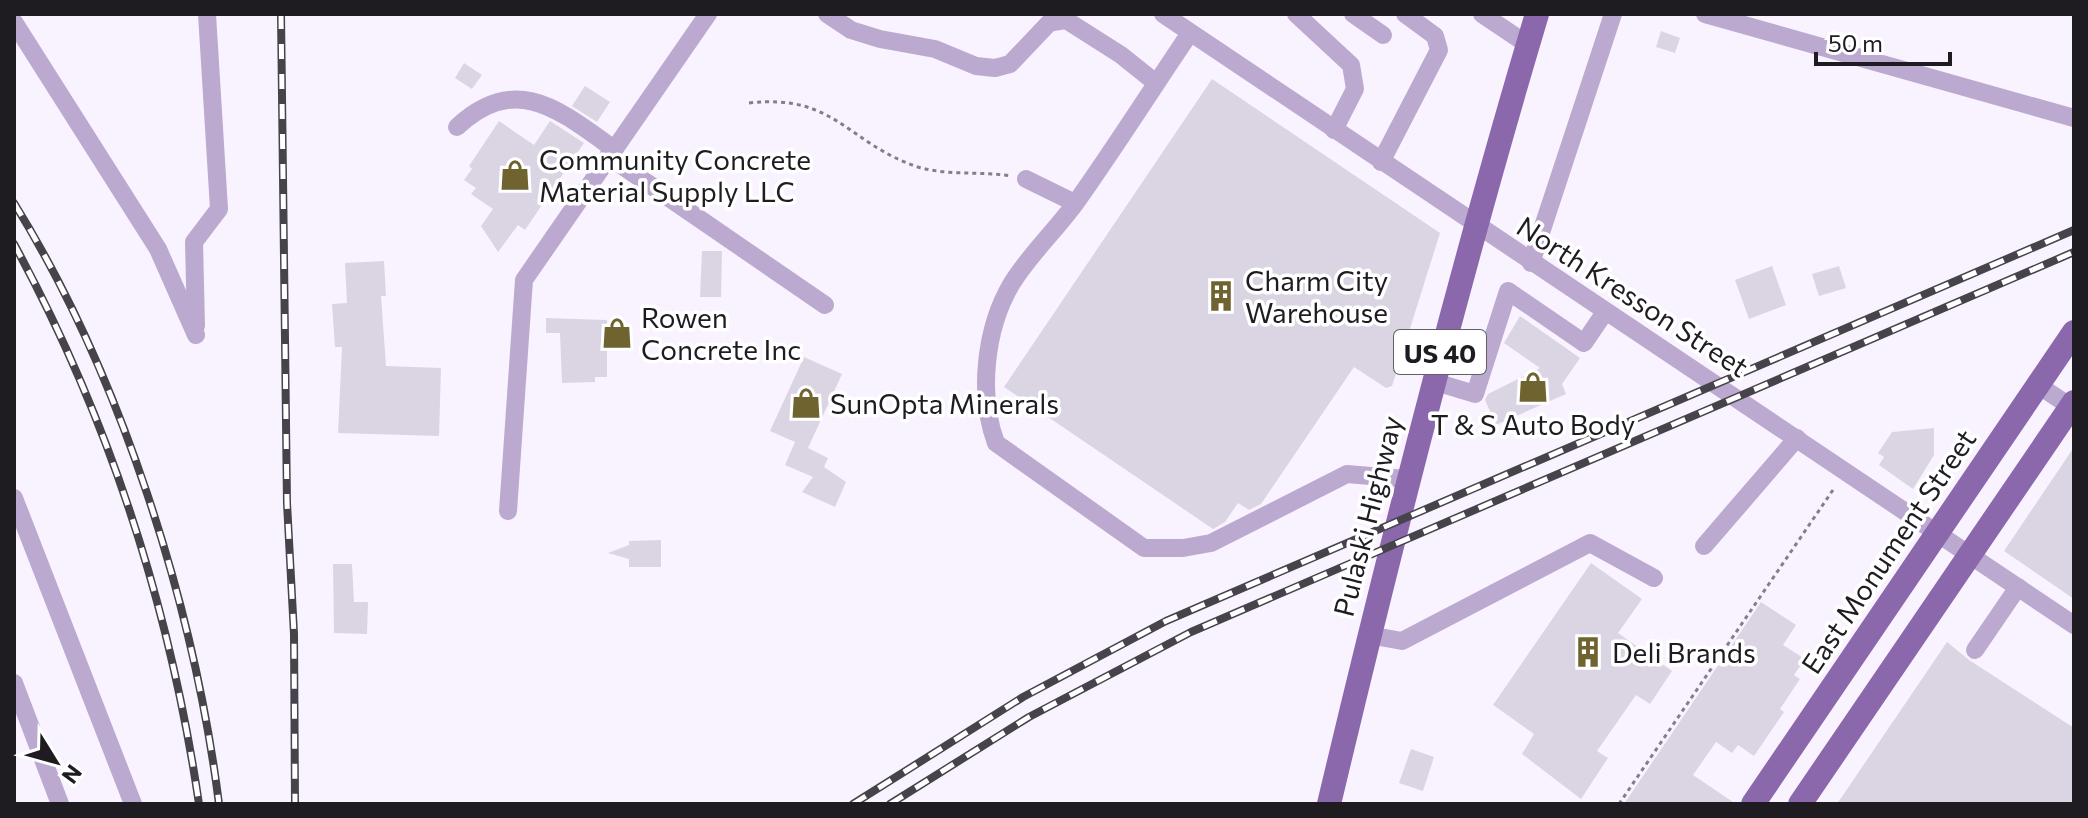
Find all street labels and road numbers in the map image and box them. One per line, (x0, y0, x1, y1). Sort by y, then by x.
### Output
street label: North Kresson Street (1511, 209, 1755, 383)
road number: US 40 (1394, 330, 1486, 374)
street label: Pulaski Highway (1326, 412, 1408, 620)
street label: East Monument Street (1794, 422, 1982, 680)

